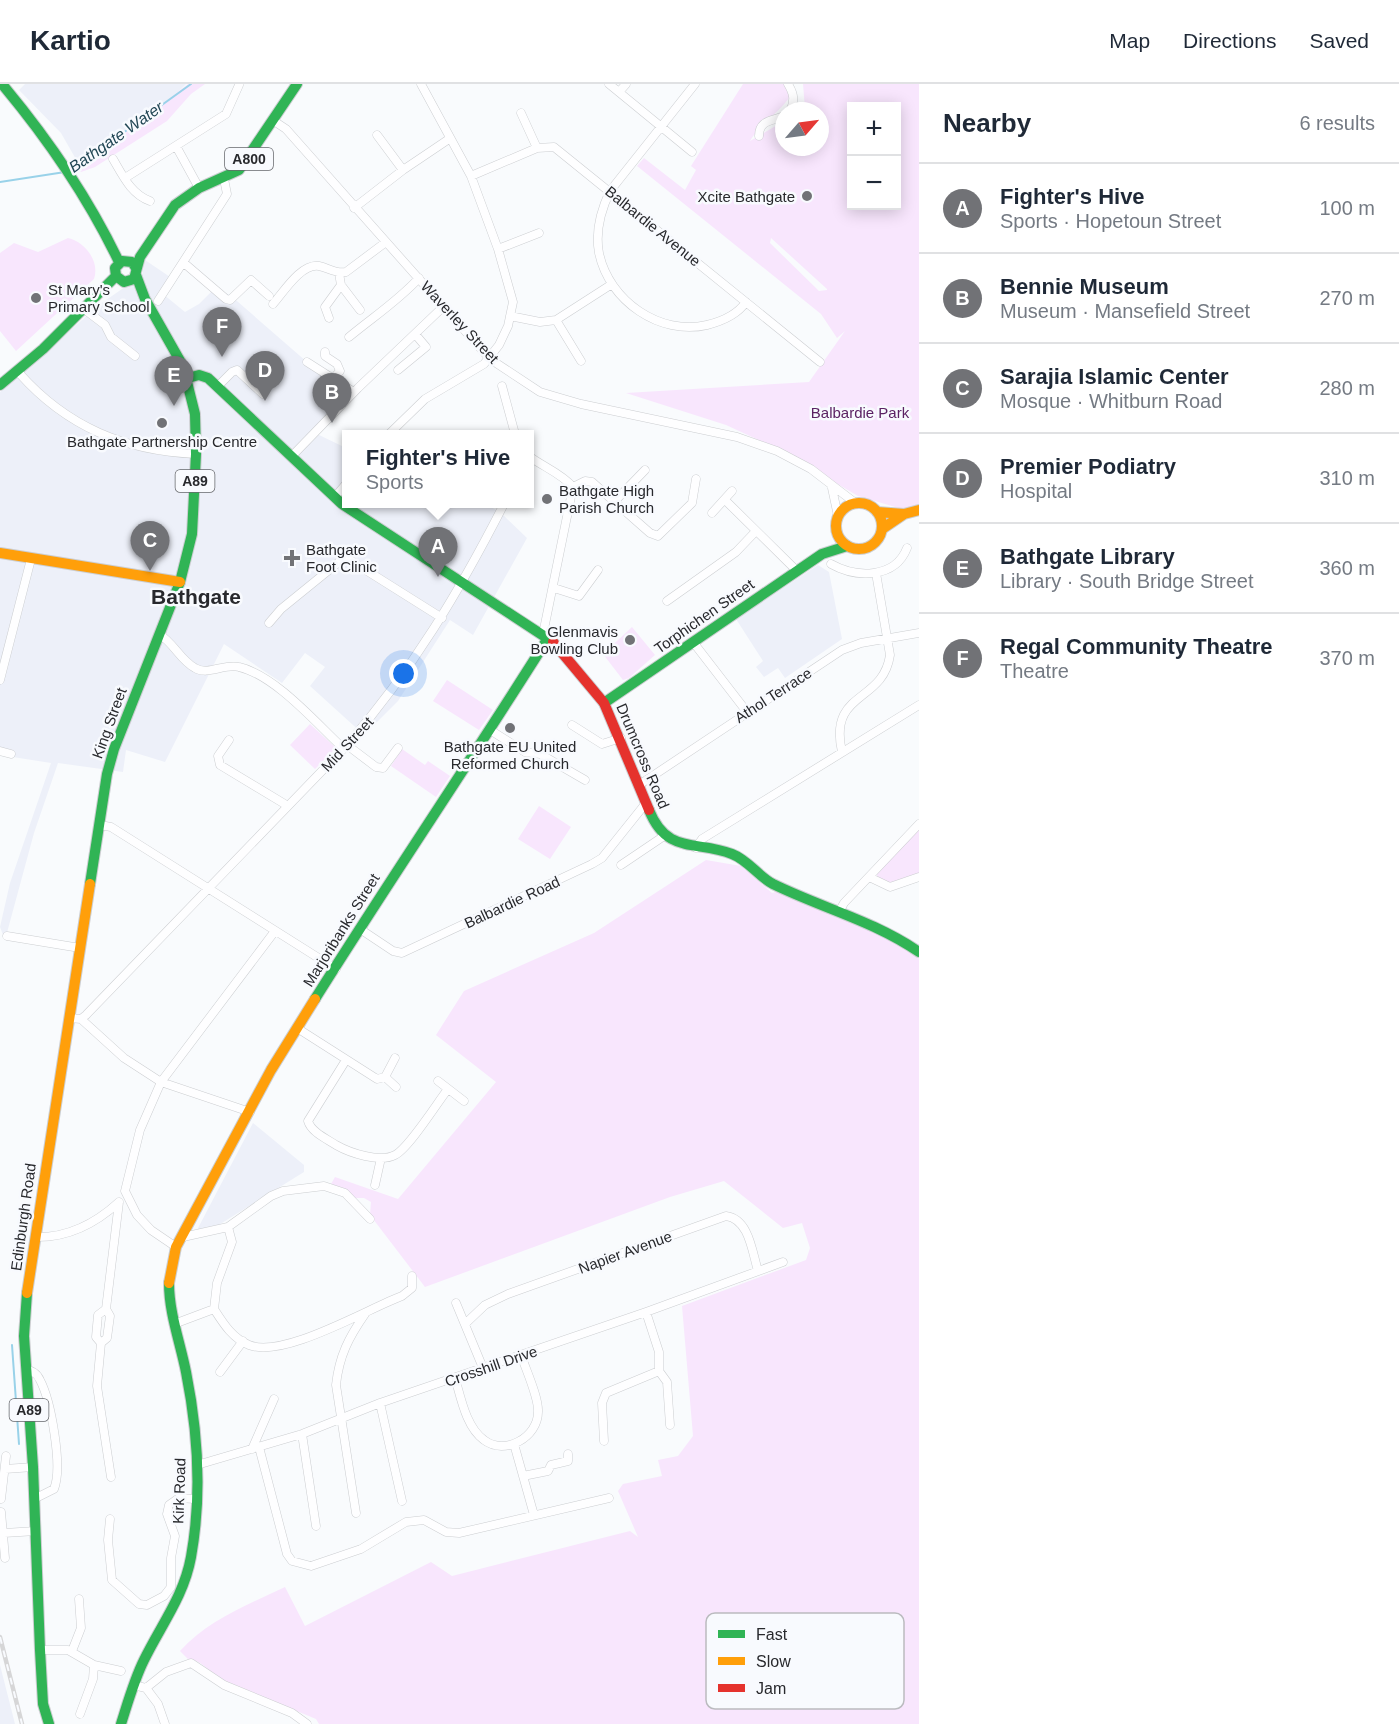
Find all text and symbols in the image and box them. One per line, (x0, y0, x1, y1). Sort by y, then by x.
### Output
text: Kartio (30, 25, 111, 56)
text: Map (1109, 29, 1150, 52)
text: Directions (1183, 29, 1276, 52)
text: Saved (1309, 29, 1369, 52)
water label: Bathgate Water (66, 98, 167, 176)
north arrow (775, 102, 829, 156)
map controls (847, 102, 901, 210)
button: + (847, 102, 901, 156)
text: Nearby (943, 108, 1031, 138)
text: 6 results (1299, 112, 1375, 134)
road number: A800 (225, 148, 273, 170)
button: − (847, 156, 901, 210)
street label: Balbardie Avenue (602, 182, 704, 270)
text: Fighter's Hive (1000, 184, 1145, 209)
place label: Xcite Bathgate (697, 188, 795, 205)
marker: Xcite Bathgate (800, 189, 814, 203)
text: A (955, 197, 970, 219)
text: 100 m (1319, 197, 1375, 219)
text: Sports · Hopetoun Street (1000, 210, 1221, 232)
text: Bennie Museum (1000, 274, 1169, 299)
street label: Waverley Street (418, 277, 503, 367)
place label: St Mary's Primary School (48, 281, 150, 315)
text: B (955, 287, 970, 309)
text: 270 m (1319, 287, 1375, 309)
marker: St Mary's Primary School (29, 291, 43, 305)
text: Museum · Mansefield Street (1000, 300, 1250, 322)
pin: F (202, 308, 242, 357)
pin: D (246, 352, 284, 401)
pin: E (154, 356, 194, 406)
text: Sarajia Islamic Center (1000, 364, 1229, 389)
pin: B (312, 374, 352, 423)
text: C (955, 377, 970, 399)
text: 280 m (1319, 377, 1375, 399)
text: Mosque · Whitburn Road (1000, 390, 1222, 412)
park label: Balbardie Park (811, 404, 910, 421)
marker: Bathgate Partnership Centre (155, 416, 169, 430)
popup (342, 430, 534, 508)
place label: Bathgate Partnership Centre (67, 433, 257, 450)
text: Fighter's Hive (366, 445, 510, 470)
text: Premier Podiatry (1000, 454, 1176, 479)
text: D (955, 467, 970, 489)
text: 310 m (1319, 467, 1375, 489)
road number: A89 (176, 470, 214, 492)
text: Sports (366, 471, 424, 493)
text: Hospital (1000, 480, 1072, 502)
place label: Bathgate High Parish Church (559, 482, 654, 516)
marker: Bathgate High Parish Church (540, 492, 554, 506)
pin: C (130, 522, 170, 571)
pin: A (418, 528, 458, 577)
place label: Bathgate Foot Clinic (306, 541, 377, 575)
text: Bathgate Library (1000, 544, 1175, 569)
marker: Bathgate Foot Clinic (283, 549, 301, 567)
text: E (956, 557, 969, 579)
text: 360 m (1319, 557, 1375, 579)
text: Library · South Bridge Street (1000, 570, 1253, 592)
street label: Torphichen Street (651, 575, 758, 657)
district label: Bathgate (151, 585, 241, 608)
place label: Glenmavis Bowling Club (530, 623, 618, 657)
marker: Glenmavis Bowling Club (623, 633, 637, 647)
text: Regal Community Theatre (1000, 634, 1273, 659)
text: F (956, 647, 969, 669)
text: 370 m (1319, 647, 1375, 669)
your location (389, 659, 418, 688)
text: Theatre (1000, 660, 1069, 682)
street label: Athol Terrace (731, 664, 815, 726)
street label: King Street (88, 684, 130, 761)
street label: Drumcross Road (613, 701, 673, 811)
street label: Mid Street (317, 713, 377, 775)
marker: Bathgate EU United Reformed Church (503, 721, 517, 735)
place label: Bathgate EU United Reformed Church (444, 738, 576, 772)
street label: Marjoribanks Street (299, 870, 383, 990)
street label: Balbardie Road (462, 872, 562, 932)
street label: Edinburgh Road (7, 1162, 39, 1272)
street label: Napier Avenue (576, 1227, 674, 1277)
street label: Crosshill Drive (443, 1342, 539, 1390)
road number: A89 (9, 1399, 48, 1421)
street label: Kirk Road (169, 1458, 189, 1524)
legend (706, 1613, 904, 1709)
text: Fast (756, 1626, 788, 1643)
text: Slow (756, 1653, 791, 1670)
text: Jam (756, 1680, 786, 1697)

